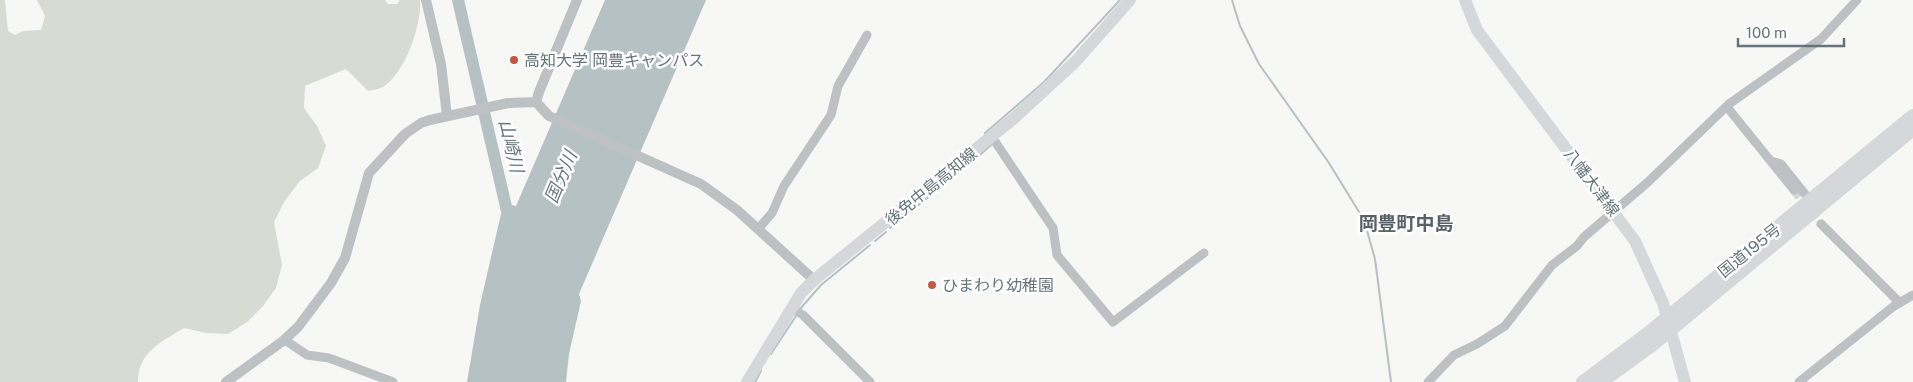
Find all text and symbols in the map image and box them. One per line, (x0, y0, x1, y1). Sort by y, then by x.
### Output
scale bar (1738, 15, 1844, 47)
text: 100 m (1746, 24, 1787, 41)
place label: 高知大学 岡豊キャンパス (524, 51, 704, 70)
marker: 高知大学 岡豊キャンパス (508, 54, 520, 66)
water label: 山崎川 (495, 117, 528, 177)
street label: 後免中島高知線 (882, 144, 981, 229)
street label: 八幡大津線 (1560, 145, 1623, 220)
water label: 国分川 (540, 146, 582, 206)
district label: 岡豊町中島 (1358, 212, 1454, 234)
street label: 国道195号 (1714, 219, 1784, 281)
place label: ひまわり幼稚園 (942, 276, 1054, 295)
marker: ひまわり幼稚園 (926, 279, 938, 291)

